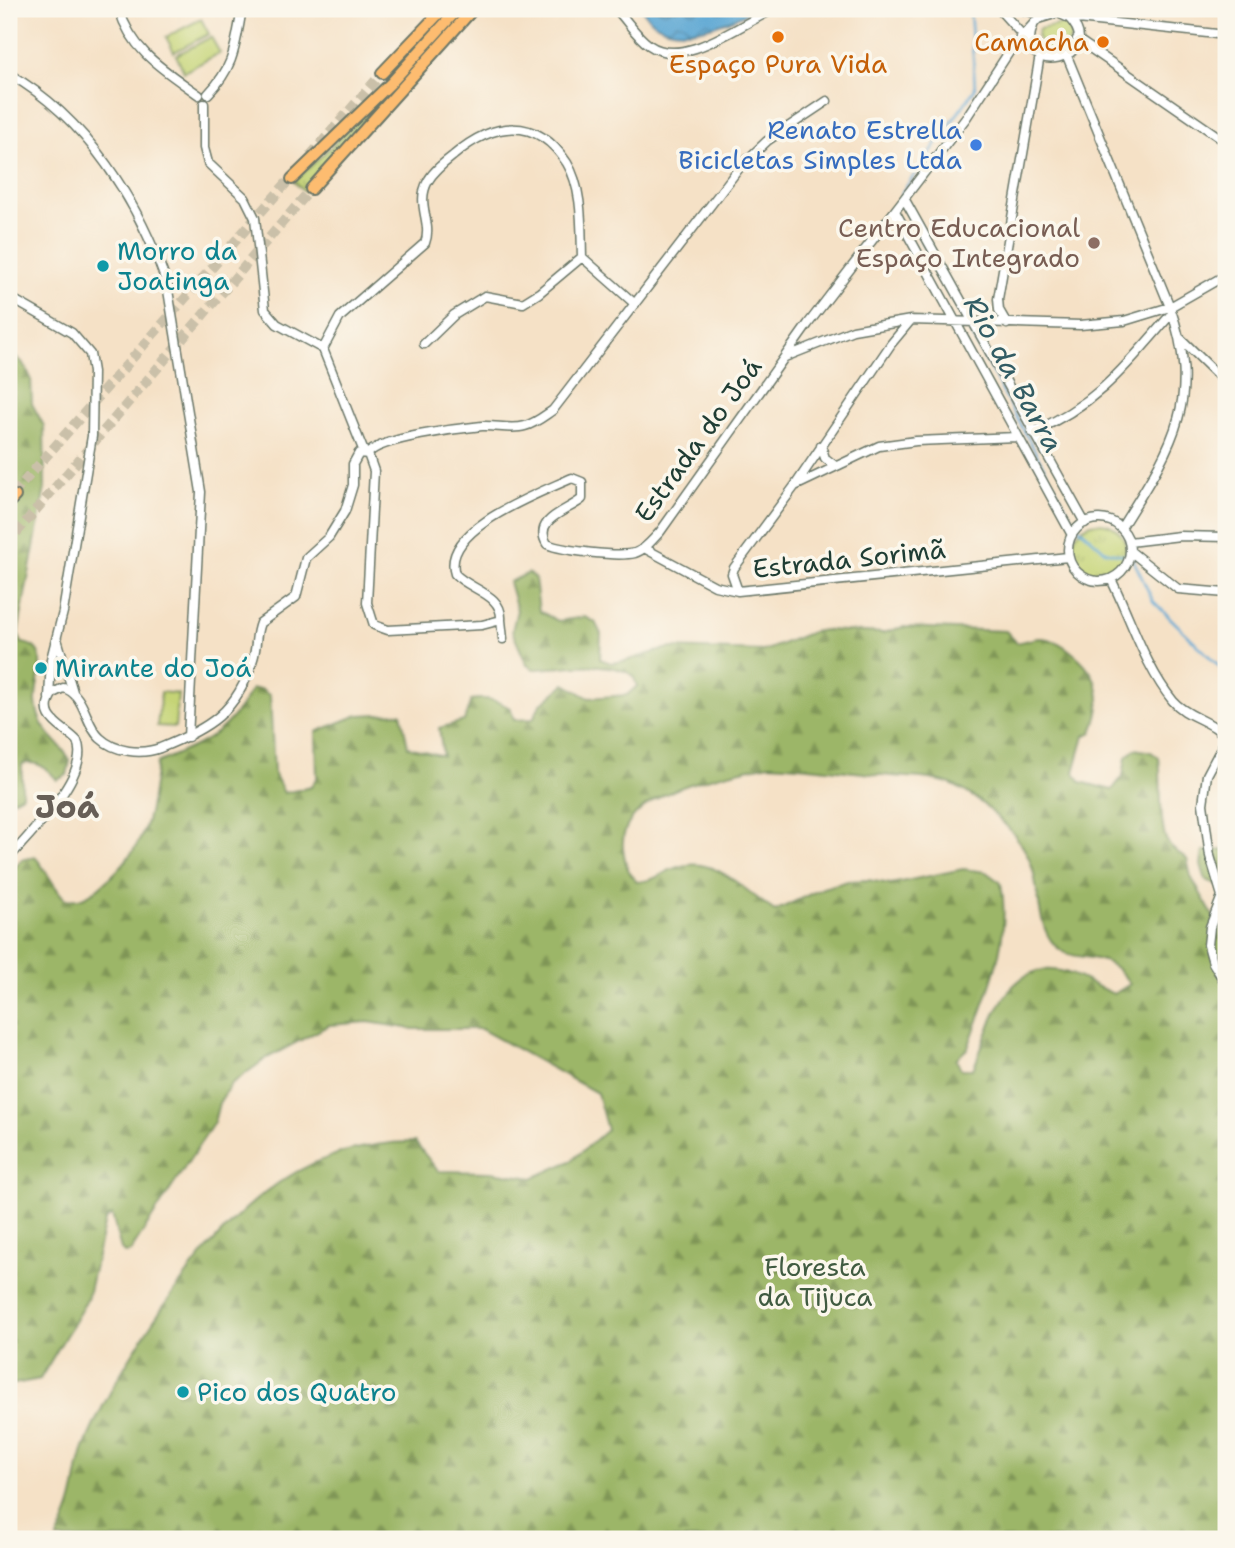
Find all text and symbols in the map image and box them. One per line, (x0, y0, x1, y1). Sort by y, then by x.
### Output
place label: Camacha (974, 24, 1089, 59)
marker: Espaço Pura Vida (770, 29, 786, 45)
marker: Camacha (1095, 34, 1111, 50)
place label: Espaço Pura Vida (669, 46, 887, 81)
place label: Renato Estrella Bicicletas Simples Ltda (678, 112, 962, 177)
marker: Renato Estrella Bicicletas Simples Ltda (968, 137, 984, 153)
place label: Centro Educacional Espaço Integrado (838, 210, 1080, 275)
place label: Morro da Joatinga (117, 233, 237, 298)
marker: Centro Educacional Espaço Integrado (1086, 235, 1102, 251)
marker: Morro da Joatinga (95, 258, 111, 274)
water label: Rio da Barra (955, 289, 1073, 459)
street label: Estrada do Joá (626, 350, 769, 529)
street label: Estrada Sorimã (751, 531, 947, 586)
place label: Mirante do Joá (55, 650, 251, 685)
marker: Mirante do Joá (33, 660, 49, 676)
district label: Joá (35, 784, 100, 829)
park label: Floresta da Tijuca (758, 1249, 872, 1314)
place label: Pico dos Quatro (197, 1374, 396, 1409)
marker: Pico dos Quatro (175, 1384, 191, 1400)

